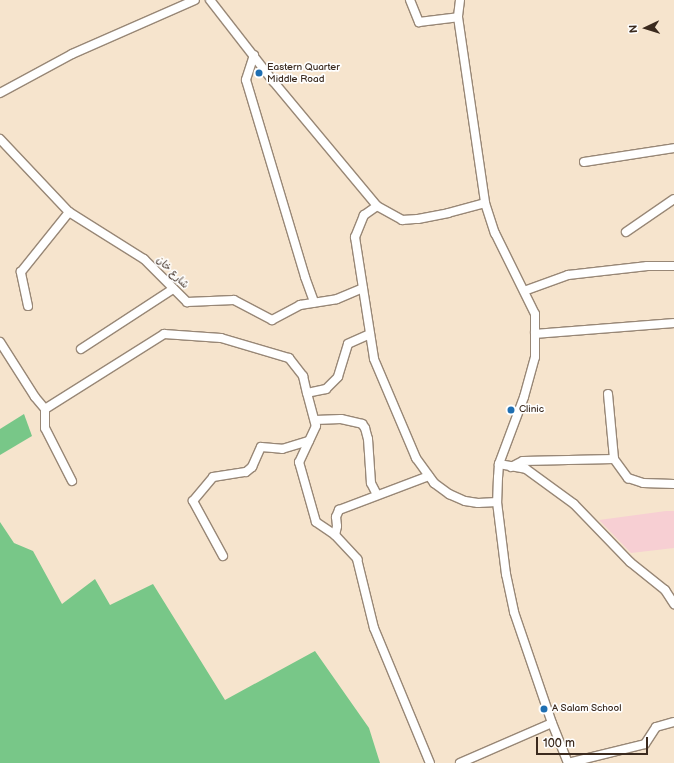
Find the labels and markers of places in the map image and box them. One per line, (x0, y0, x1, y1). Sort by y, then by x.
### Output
place label: Eastern Quarter Middle Road (267, 61, 340, 84)
marker: Eastern Quarter Middle Road (254, 68, 264, 78)
place label: Clinic (519, 404, 544, 416)
marker: Clinic (506, 405, 516, 415)
place label: A Salam School (552, 703, 622, 715)
marker: A Salam School (539, 704, 549, 714)

